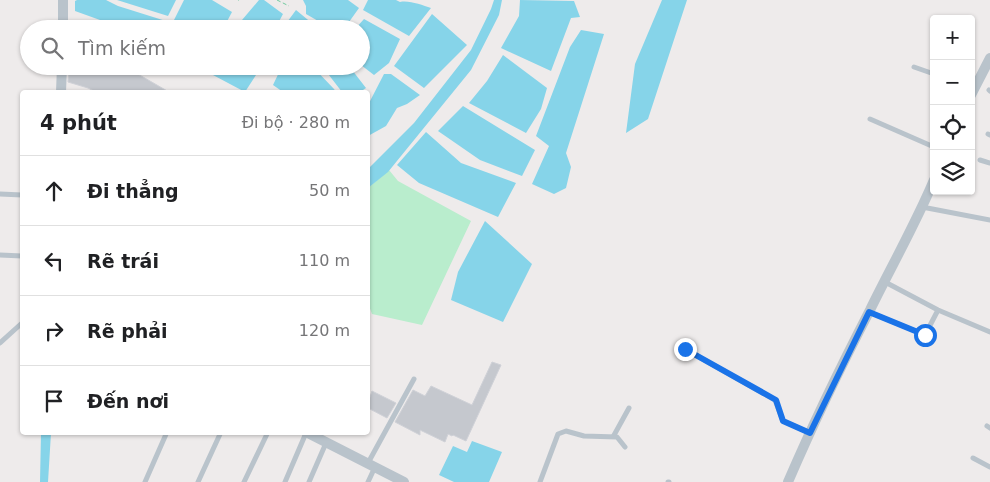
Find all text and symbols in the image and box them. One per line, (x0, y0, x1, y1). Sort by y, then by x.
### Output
map controls (930, 15, 975, 195)
button: + (930, 15, 975, 60)
search box (20, 20, 370, 75)
icon: search (38, 34, 66, 62)
text: Tìm kiếm (78, 37, 166, 59)
button: − (930, 60, 975, 105)
button: locate (930, 105, 975, 150)
text: 4 phút (40, 111, 117, 135)
text: Đi bộ · 280 m (242, 113, 350, 132)
button: layers (930, 150, 975, 195)
icon: ahead (40, 177, 68, 205)
text: Đi thẳng (87, 180, 179, 202)
text: 50 m (309, 181, 350, 200)
icon: left (40, 247, 68, 275)
text: Rẽ trái (87, 250, 159, 272)
text: 110 m (299, 251, 350, 270)
icon: right (40, 317, 68, 345)
text: Rẽ phải (87, 320, 168, 342)
text: 120 m (299, 321, 350, 340)
route start (914, 324, 937, 347)
route end (674, 338, 697, 361)
icon: arrive (40, 387, 68, 415)
text: Đến nơi (87, 390, 169, 412)

